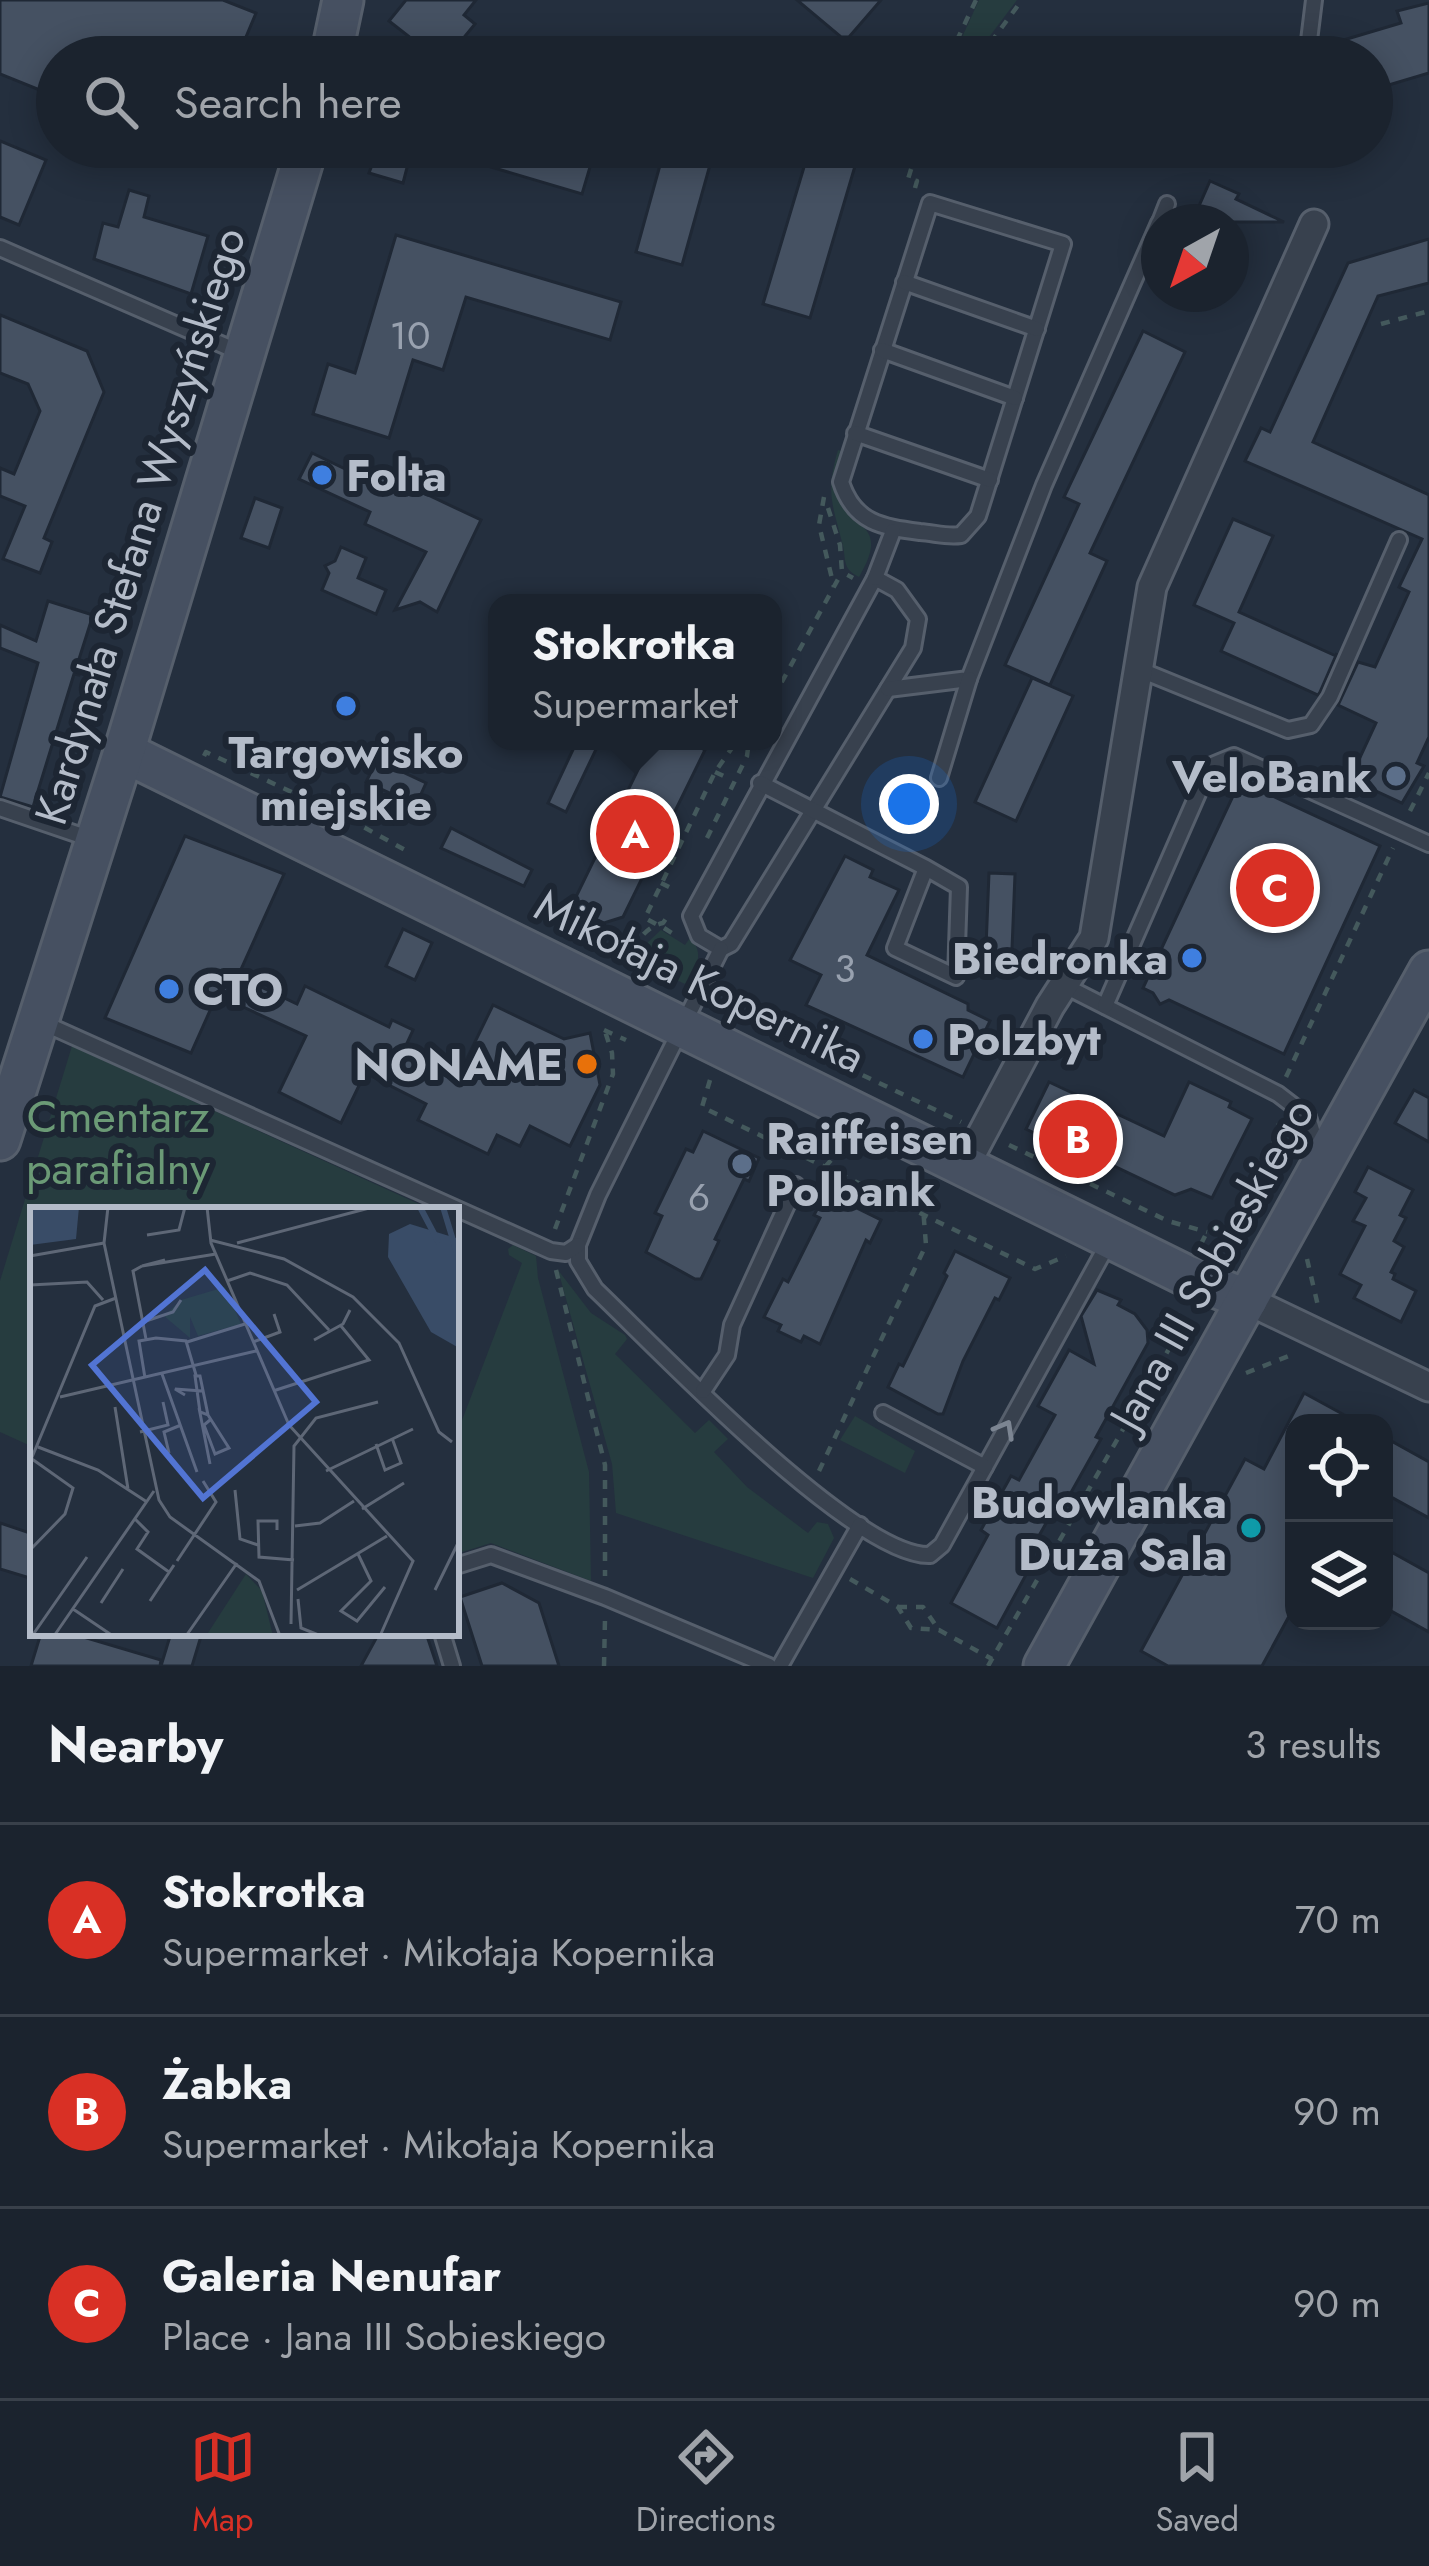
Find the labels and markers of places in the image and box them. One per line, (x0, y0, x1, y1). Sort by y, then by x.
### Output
place label: Folta (346, 443, 447, 508)
marker: Folta (309, 462, 335, 488)
marker: Targowisko miejskie (333, 693, 359, 719)
place label: Targowisko miejskie (228, 720, 464, 837)
place label: VeloBank (1171, 744, 1372, 809)
marker: VeloBank (1383, 763, 1409, 789)
pin: A (596, 789, 674, 879)
pin: C (1236, 843, 1314, 933)
place label: Biedronka (952, 926, 1168, 991)
marker: Biedronka (1179, 945, 1205, 971)
place label: CTO (193, 957, 283, 1022)
marker: CTO (156, 976, 182, 1002)
place label: Polzbyt (947, 1007, 1101, 1072)
marker: Polzbyt (910, 1026, 936, 1052)
place label: NONAME (354, 1032, 563, 1097)
marker: NONAME (574, 1051, 600, 1077)
pin: B (1039, 1094, 1117, 1184)
place label: Raiffeisen Polbank (766, 1106, 973, 1223)
marker: Raiffeisen Polbank (729, 1151, 755, 1177)
place label: Budowlanka Duża Sala (971, 1470, 1227, 1587)
marker: Budowlanka Duża Sala (1238, 1515, 1264, 1541)

